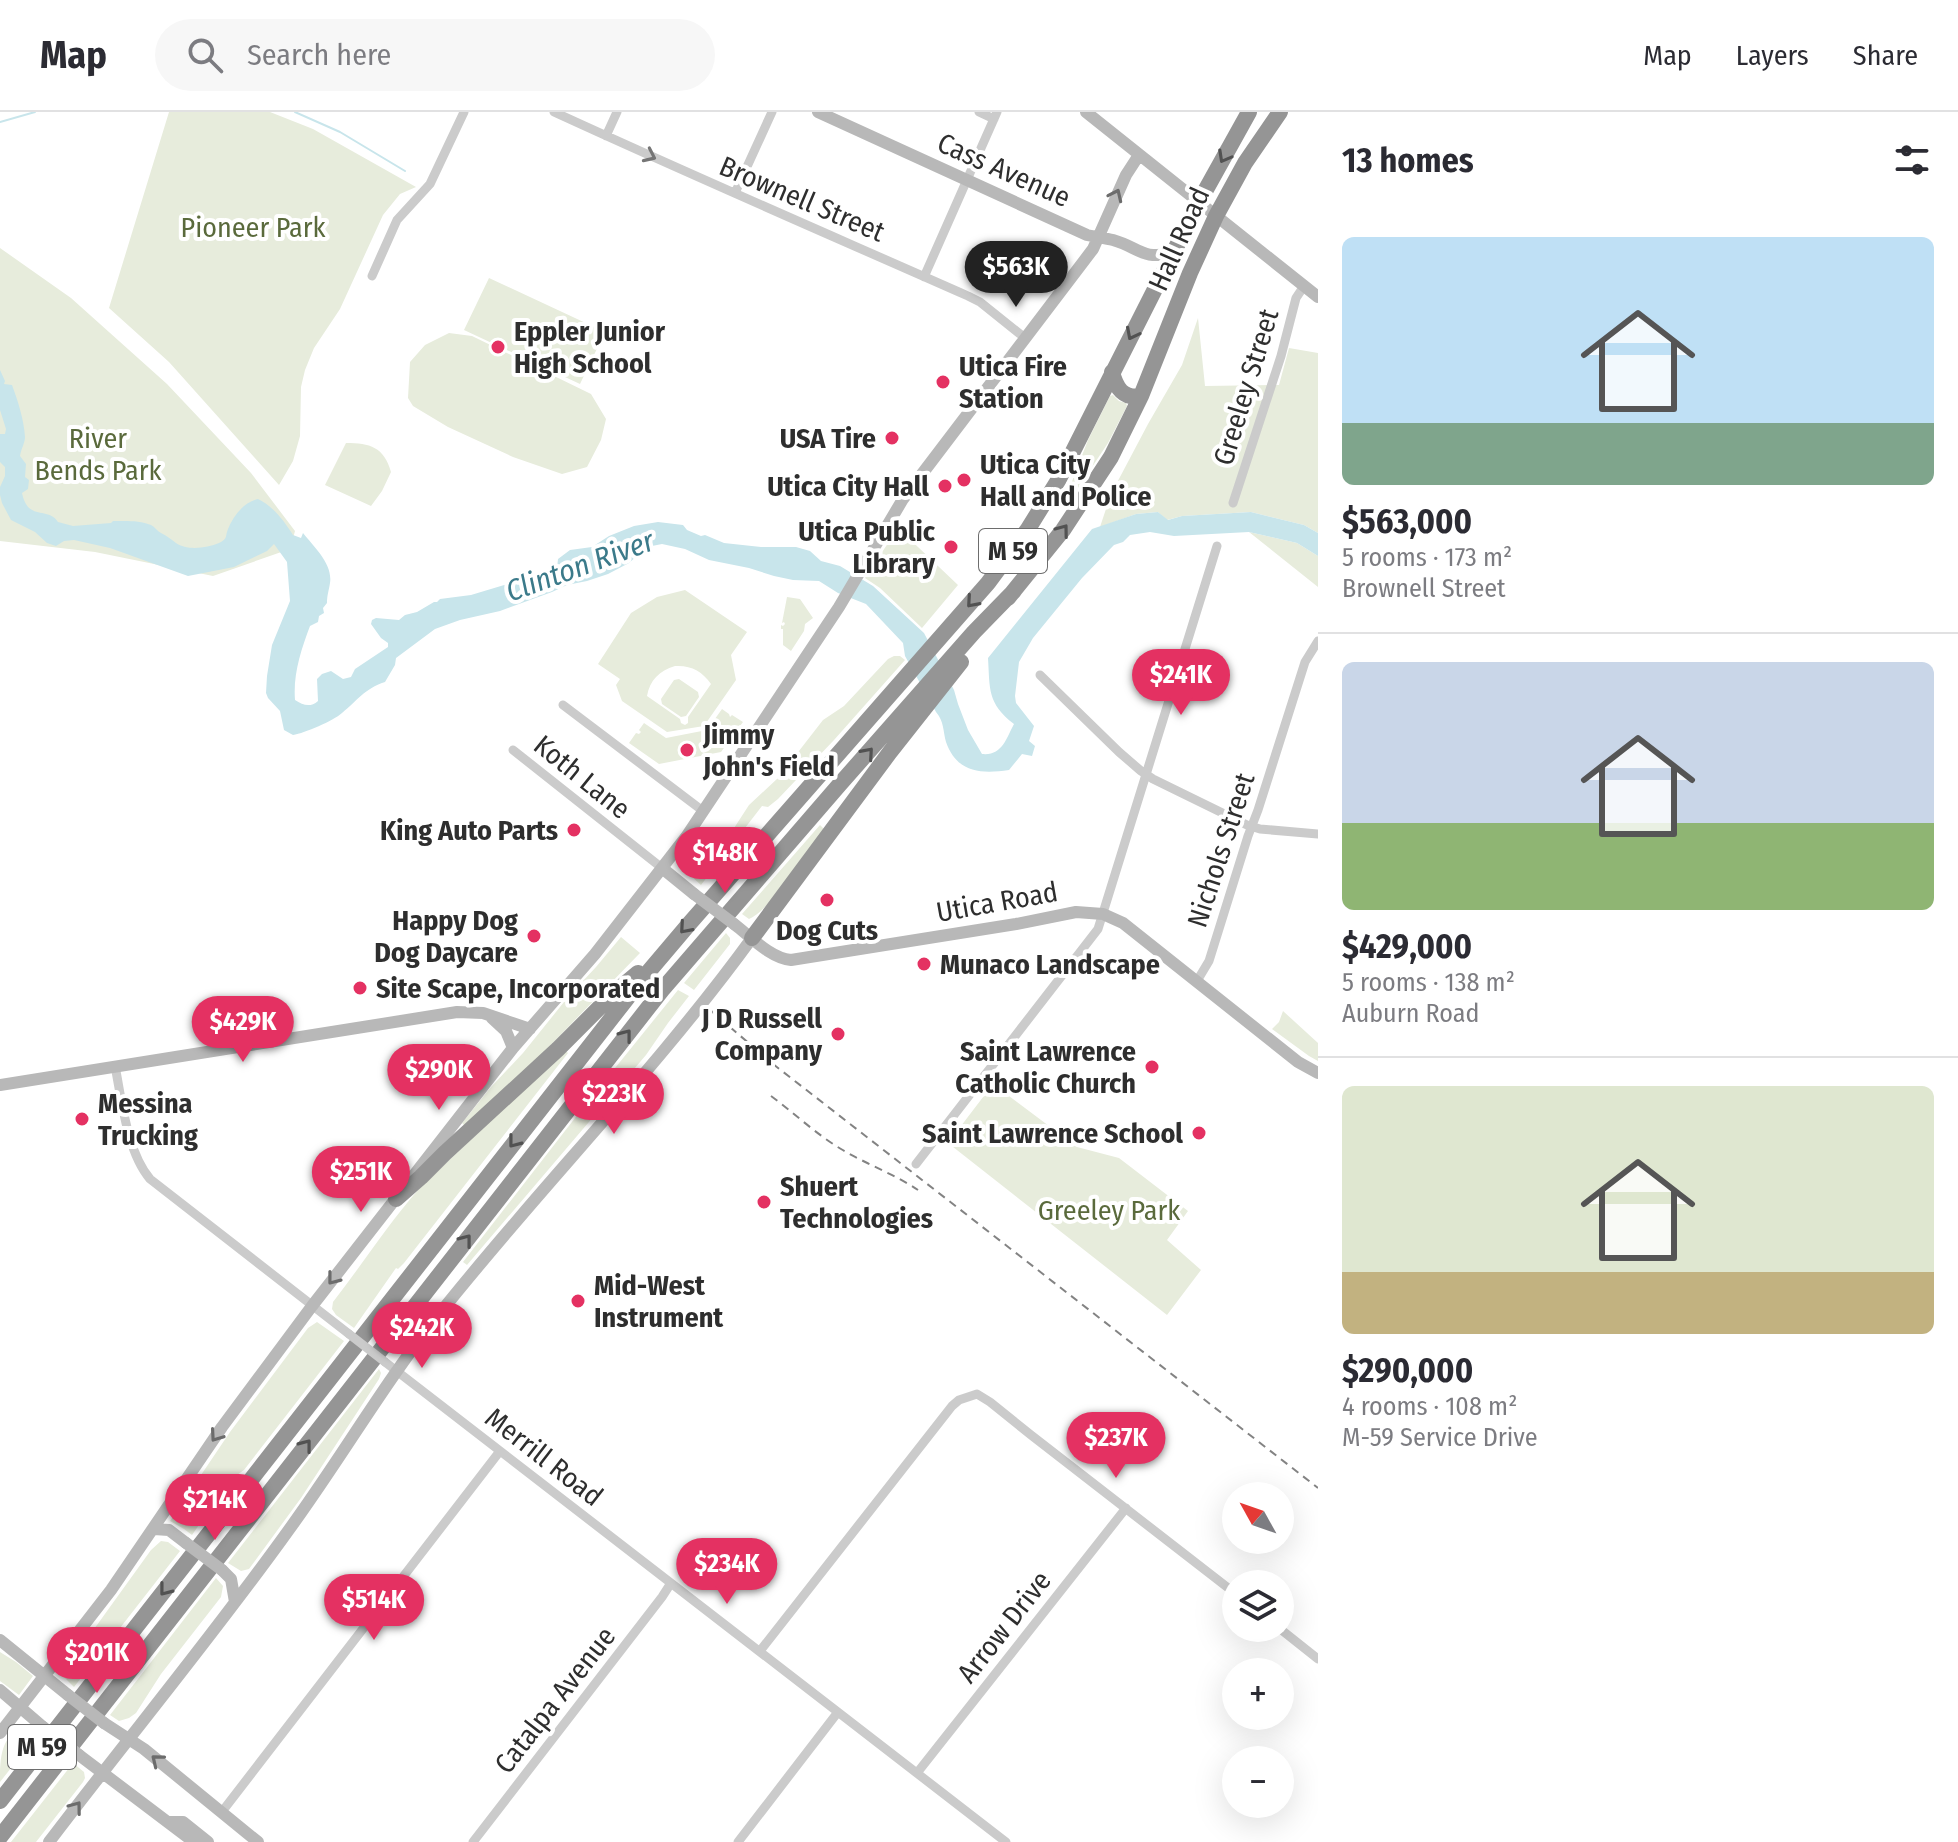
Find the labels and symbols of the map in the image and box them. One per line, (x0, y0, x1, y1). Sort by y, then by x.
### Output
street label: Cass Avenue (933, 126, 1075, 214)
one-way arrow (642, 146, 656, 162)
one-way arrow (1218, 148, 1234, 163)
street label: Brownell Street (714, 149, 890, 249)
street label: Hall Road (1142, 182, 1216, 296)
one-way arrow (1106, 189, 1122, 204)
park label: Pioneer Park (181, 211, 326, 244)
pin: $563K (960, 241, 1072, 309)
street label: Greeley Street (1207, 304, 1286, 469)
place label: Eppler Junior High School (514, 315, 666, 380)
one-way arrow (1126, 326, 1142, 341)
marker: Eppler Junior High School (489, 338, 507, 356)
place label: Utica Fire Station (959, 350, 1067, 415)
marker: Utica Fire Station (934, 373, 952, 391)
park label: River Bends Park (34, 422, 163, 487)
place label: USA Tire (780, 422, 876, 455)
marker: USA Tire (883, 429, 901, 447)
place label: Utica City Hall and Police (980, 448, 1151, 513)
place label: Utica City Hall (767, 470, 929, 503)
marker: Utica City Hall and Police (955, 471, 973, 489)
marker: Utica City Hall (936, 477, 954, 495)
place label: Utica Public Library (798, 515, 936, 580)
water label: Clinton River (501, 522, 661, 609)
one-way arrow (1053, 525, 1067, 539)
road number: M 59 (979, 529, 1047, 573)
marker: Utica Public Library (942, 538, 960, 556)
one-way arrow (967, 592, 982, 607)
pin: $241K (1125, 649, 1237, 717)
place label: Jimmy John's Field (702, 718, 835, 783)
street label: Koth Lane (527, 728, 637, 826)
marker: Jimmy John's Field (678, 741, 696, 759)
one-way arrow (858, 747, 873, 762)
street label: Nichols Street (1181, 768, 1262, 931)
place label: King Auto Parts (380, 814, 558, 847)
marker: King Auto Parts (565, 821, 583, 839)
pin: $148K (669, 827, 781, 895)
street label: Utica Road (934, 875, 1060, 929)
marker: Dog Cuts (818, 891, 836, 909)
place label: Happy Dog Dog Daycare (374, 904, 518, 969)
place label: Dog Cuts (776, 914, 878, 947)
one-way arrow (681, 918, 695, 933)
marker: Happy Dog Dog Daycare (525, 927, 543, 945)
place label: Munaco Landscape (940, 948, 1160, 981)
marker: Munaco Landscape (915, 955, 933, 973)
place label: Site Scape, Incorporated (376, 972, 660, 1005)
marker: Site Scape, Incorporated (351, 979, 369, 997)
pin: $429K (187, 996, 299, 1064)
place label: J D Russell Company (700, 1002, 823, 1067)
marker: J D Russell Company (829, 1025, 847, 1043)
one-way arrow (616, 1029, 630, 1044)
place label: Saint Lawrence Catholic Church (955, 1035, 1136, 1100)
pin: $290K (383, 1044, 495, 1112)
marker: Saint Lawrence Catholic Church (1143, 1058, 1161, 1076)
pin: $223K (558, 1068, 670, 1136)
place label: Messina Trucking (98, 1087, 198, 1152)
marker: Messina Trucking (73, 1110, 91, 1128)
place label: Saint Lawrence School (922, 1117, 1183, 1150)
marker: Saint Lawrence School (1190, 1124, 1208, 1142)
one-way arrow (510, 1133, 524, 1148)
pin: $251K (305, 1146, 417, 1214)
place label: Shuert Technologies (780, 1170, 933, 1235)
marker: Shuert Technologies (755, 1193, 773, 1211)
park label: Greeley Park (1038, 1194, 1181, 1227)
one-way arrow (456, 1234, 470, 1249)
place label: Mid-West Instrument (594, 1269, 724, 1334)
one-way arrow (329, 1270, 343, 1285)
marker: Mid-West Instrument (569, 1292, 587, 1310)
pin: $242K (366, 1302, 478, 1370)
street label: Merrill Road (479, 1401, 609, 1513)
pin: $237K (1060, 1412, 1172, 1480)
one-way arrow (211, 1427, 226, 1441)
one-way arrow (296, 1439, 310, 1454)
pin: $214K (159, 1474, 271, 1542)
north arrow (1222, 1482, 1294, 1554)
pin: $234K (671, 1538, 783, 1606)
street label: Arrow Drive (950, 1565, 1058, 1689)
pin: $514K (318, 1574, 430, 1642)
one-way arrow (160, 1581, 174, 1596)
street label: Catalpa Avenue (488, 1620, 622, 1780)
pin: $201K (41, 1627, 153, 1695)
road number: M 59 (8, 1725, 76, 1769)
one-way arrow (152, 1755, 166, 1770)
one-way arrow (66, 1801, 81, 1816)

